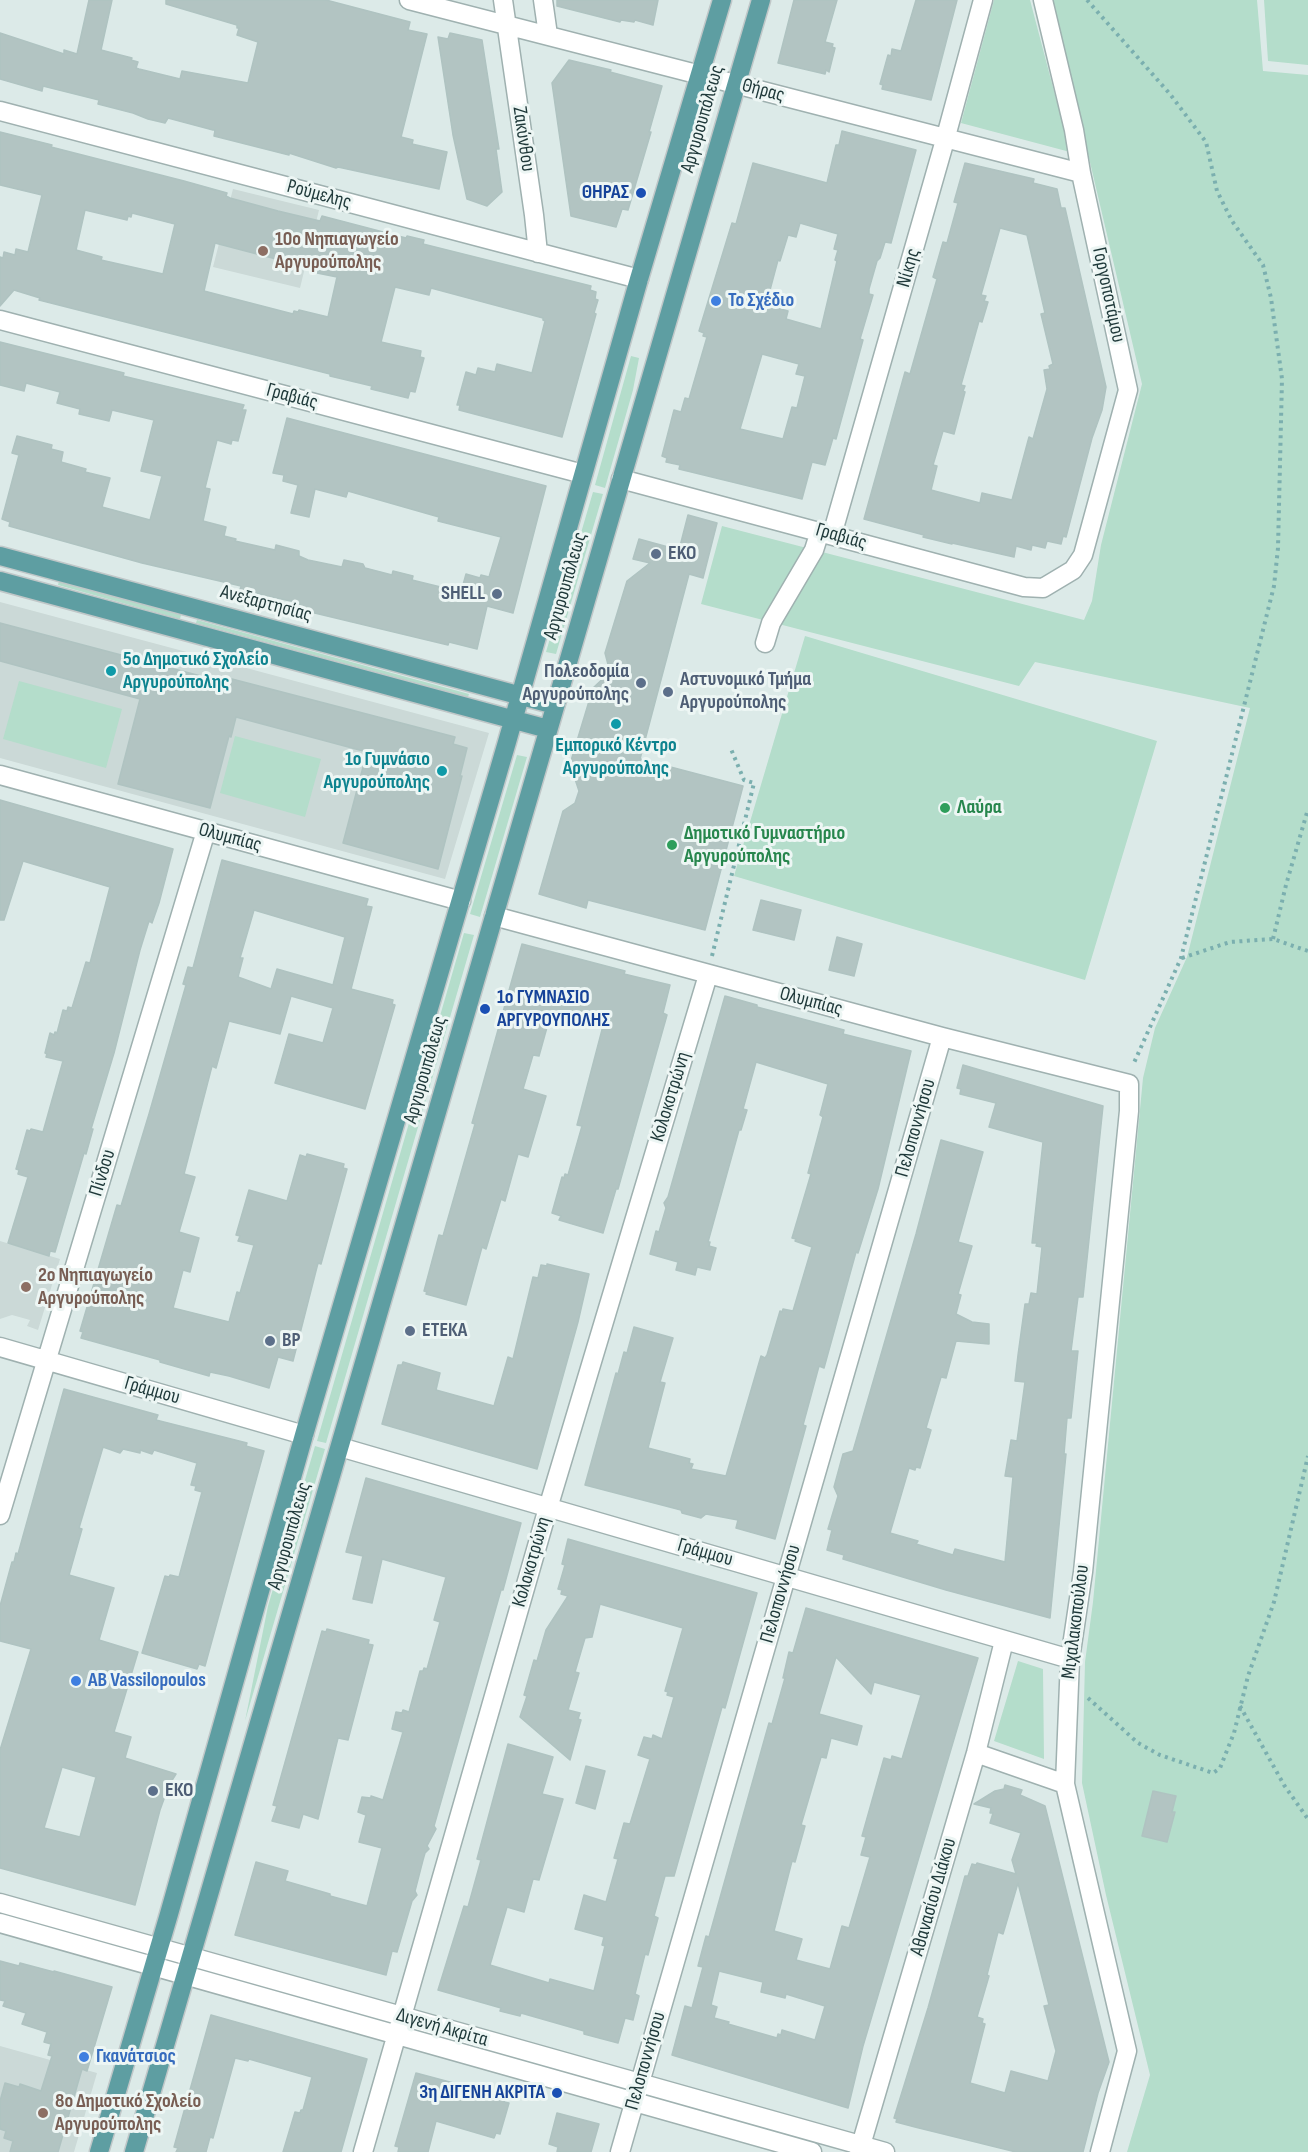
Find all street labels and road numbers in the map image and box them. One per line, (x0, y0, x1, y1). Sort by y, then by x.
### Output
street label: Αργυρουπόλεως (676, 63, 730, 175)
street label: Θήρας (739, 74, 787, 108)
street label: Ζακύνθου (507, 105, 539, 173)
street label: Ρούμελης (284, 175, 354, 215)
street label: Γοργοποτάμου (1086, 245, 1130, 345)
street label: Νίκης (892, 246, 926, 290)
street label: Γραβιάς (264, 379, 320, 415)
street label: Γραβιάς (813, 518, 869, 556)
street label: Αργυρουπόλεως (539, 530, 593, 642)
street label: Ανεξαρτησίας (218, 580, 314, 628)
street label: Ολυμπίας (196, 818, 264, 858)
street label: Ολυμπίας (777, 982, 845, 1022)
street label: Αργυρουπόλεως (399, 1014, 453, 1126)
street label: Κολοκοτρώνη (646, 1049, 696, 1145)
street label: Πελοποννήσου (891, 1076, 941, 1180)
street label: Πίνδου (85, 1147, 121, 1199)
street label: Γράμμου (122, 1372, 182, 1410)
street label: Αργυρουπόλεως (263, 1480, 317, 1592)
street label: Κολοκοτρώνη (508, 1514, 556, 1610)
street label: Γράμμου (675, 1534, 735, 1572)
street label: Πελοποννήσου (756, 1542, 806, 1646)
street label: Μιχαλακοπούλου (1057, 1564, 1095, 1680)
street label: Αθανασίου Διάκου (906, 1835, 962, 1959)
street label: Διγενή Ακρίτα (394, 2004, 490, 2052)
street label: Πελοποννήσου (621, 2009, 671, 2113)

